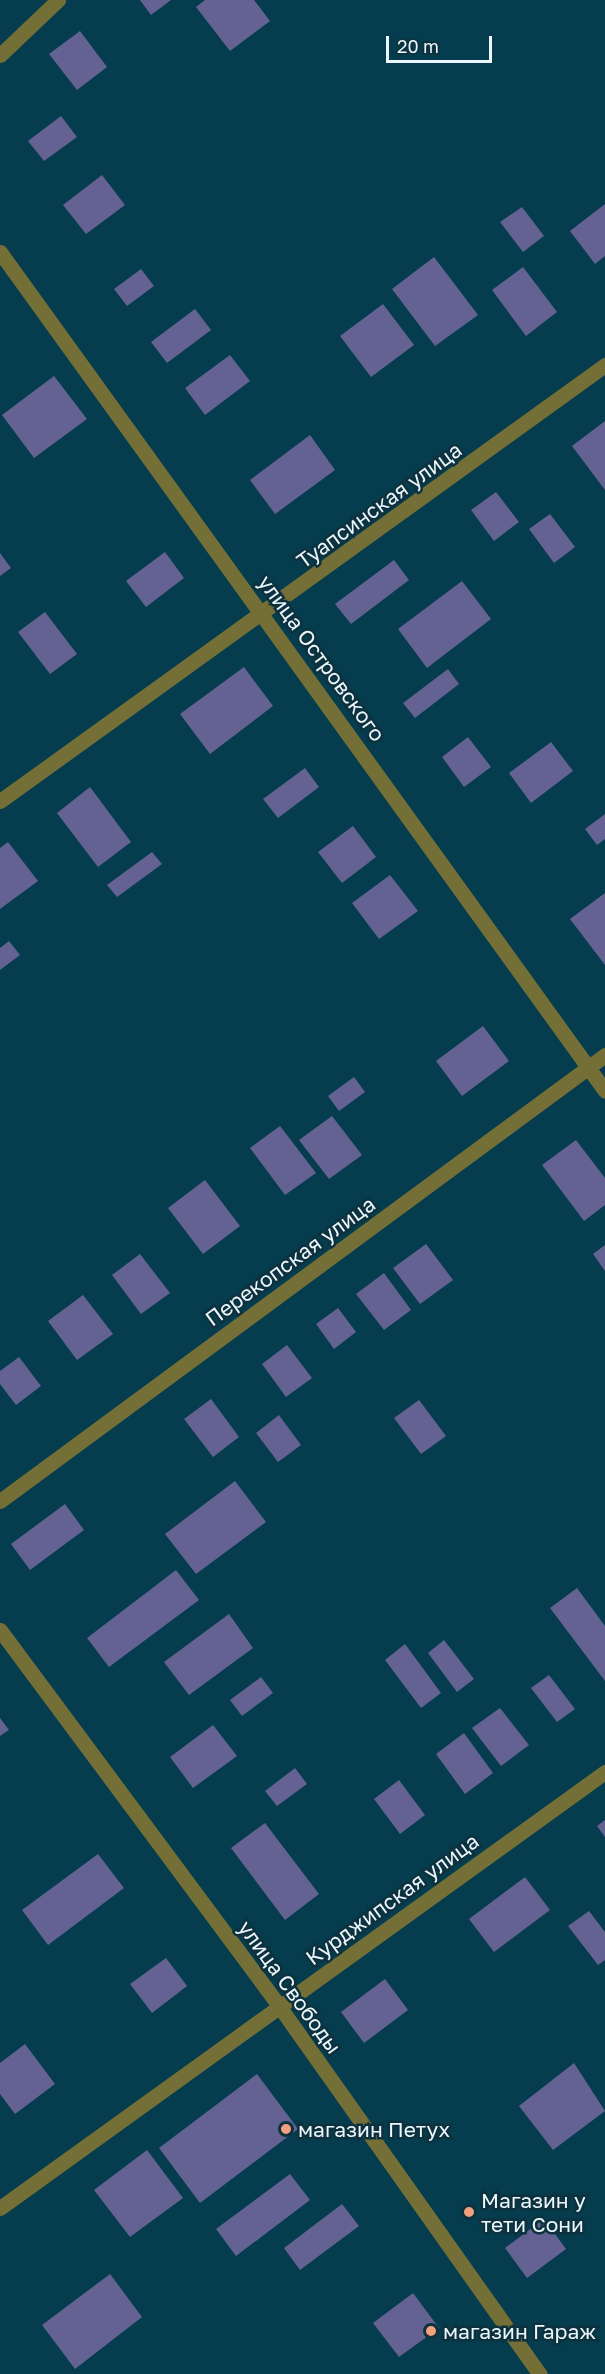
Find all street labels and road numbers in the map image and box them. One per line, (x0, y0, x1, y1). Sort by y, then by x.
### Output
street label: Туапсинская улица (292, 437, 466, 573)
street label: улица Островского (253, 570, 391, 746)
street label: Перекопская улица (200, 1191, 380, 1331)
street label: Курджипская улица (301, 1828, 483, 1970)
street label: улица Свободы (233, 1916, 347, 2058)

